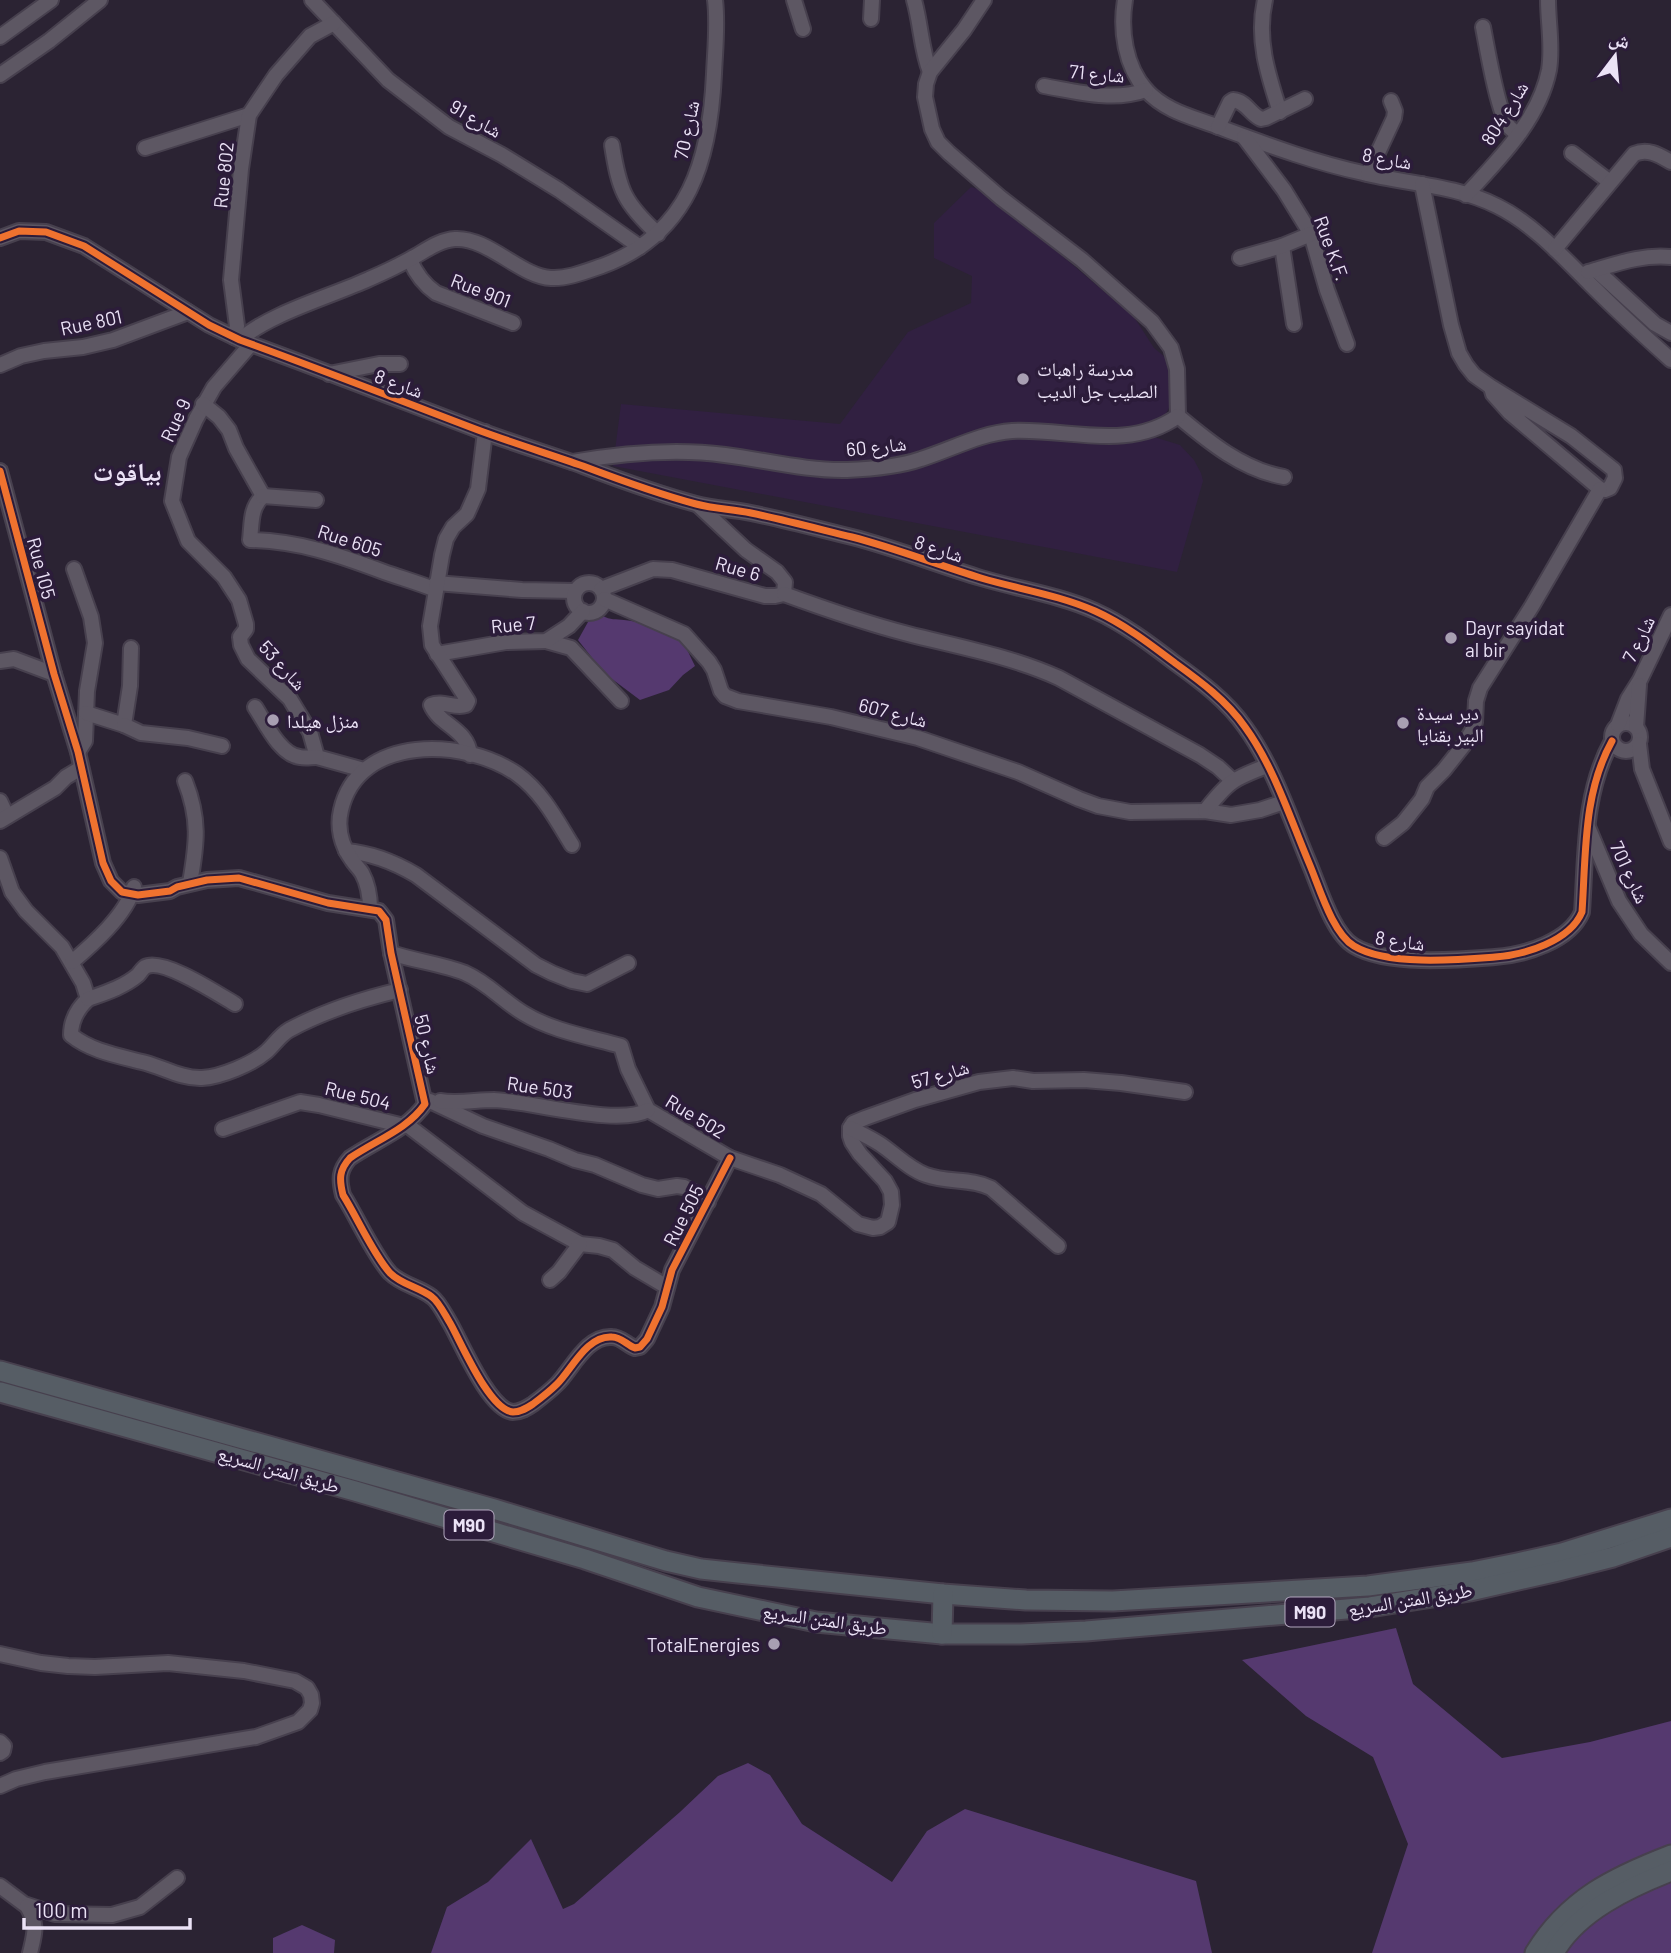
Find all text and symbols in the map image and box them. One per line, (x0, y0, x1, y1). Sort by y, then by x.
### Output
north arrow (1580, 21, 1650, 91)
text: ش (1607, 25, 1633, 54)
street label: شارع 71 (1068, 59, 1126, 88)
street label: شارع 804 (1475, 77, 1533, 150)
street label: شارع 91 (445, 94, 506, 143)
street label: شارع 70 (669, 98, 704, 162)
street label: Rue 802 (208, 141, 238, 209)
street label: شارع 8 (1360, 142, 1414, 175)
street label: Rue K.F. (1310, 212, 1354, 284)
street label: Rue 901 (448, 268, 514, 312)
street label: Rue 801 (58, 304, 124, 340)
place label: مدرسة راهبات الصليب جل الديب (1037, 357, 1158, 403)
street label: شارع 8 (371, 364, 426, 403)
marker: مدرسة راهبات الصليب جل الديب (1015, 371, 1031, 387)
street label: Rue 9 (155, 394, 195, 446)
street label: شارع 60 (845, 431, 907, 462)
district label: بياقوت (93, 455, 161, 486)
street label: Rue 605 (315, 519, 385, 561)
street label: شارع 8 (911, 529, 966, 568)
street label: Rue 105 (23, 535, 61, 601)
street label: Rue 6 (713, 551, 763, 585)
street label: Rue 7 (490, 611, 536, 637)
street label: شارع 7 (1617, 612, 1660, 666)
place label: Dayr sayidat al bir (1465, 616, 1565, 661)
marker: Dayr sayidat al bir (1443, 630, 1459, 646)
street label: شارع 53 (254, 635, 311, 695)
street label: شارع 607 (856, 692, 929, 733)
place label: دير سيدة البير بقنايا (1417, 701, 1484, 747)
place label: منزل هيلدا (287, 709, 359, 733)
marker: منزل هيلدا (265, 712, 281, 728)
marker: دير سيدة البير بقنايا (1395, 715, 1411, 731)
street label: شارع 701 (1605, 837, 1654, 907)
street label: شارع 8 (1374, 925, 1426, 956)
street label: شارع 50 (409, 1012, 446, 1076)
street label: شارع 57 (909, 1055, 972, 1094)
street label: Rue 503 (506, 1071, 574, 1103)
street label: Rue 504 (323, 1076, 393, 1114)
street label: Rue 502 (662, 1089, 730, 1143)
street label: Rue 505 (658, 1180, 708, 1250)
street label: طريق المتن السريع (215, 1441, 342, 1499)
road number: M90 (444, 1510, 494, 1540)
street label: طريق المتن السريع (1346, 1578, 1474, 1622)
road number: M90 (1286, 1597, 1334, 1626)
street label: طريق المتن السريع (761, 1599, 889, 1641)
place label: TotalEnergies (647, 1633, 760, 1656)
marker: TotalEnergies (766, 1636, 782, 1652)
scale bar (24, 1886, 191, 1930)
text: 100 m (35, 1897, 88, 1922)

